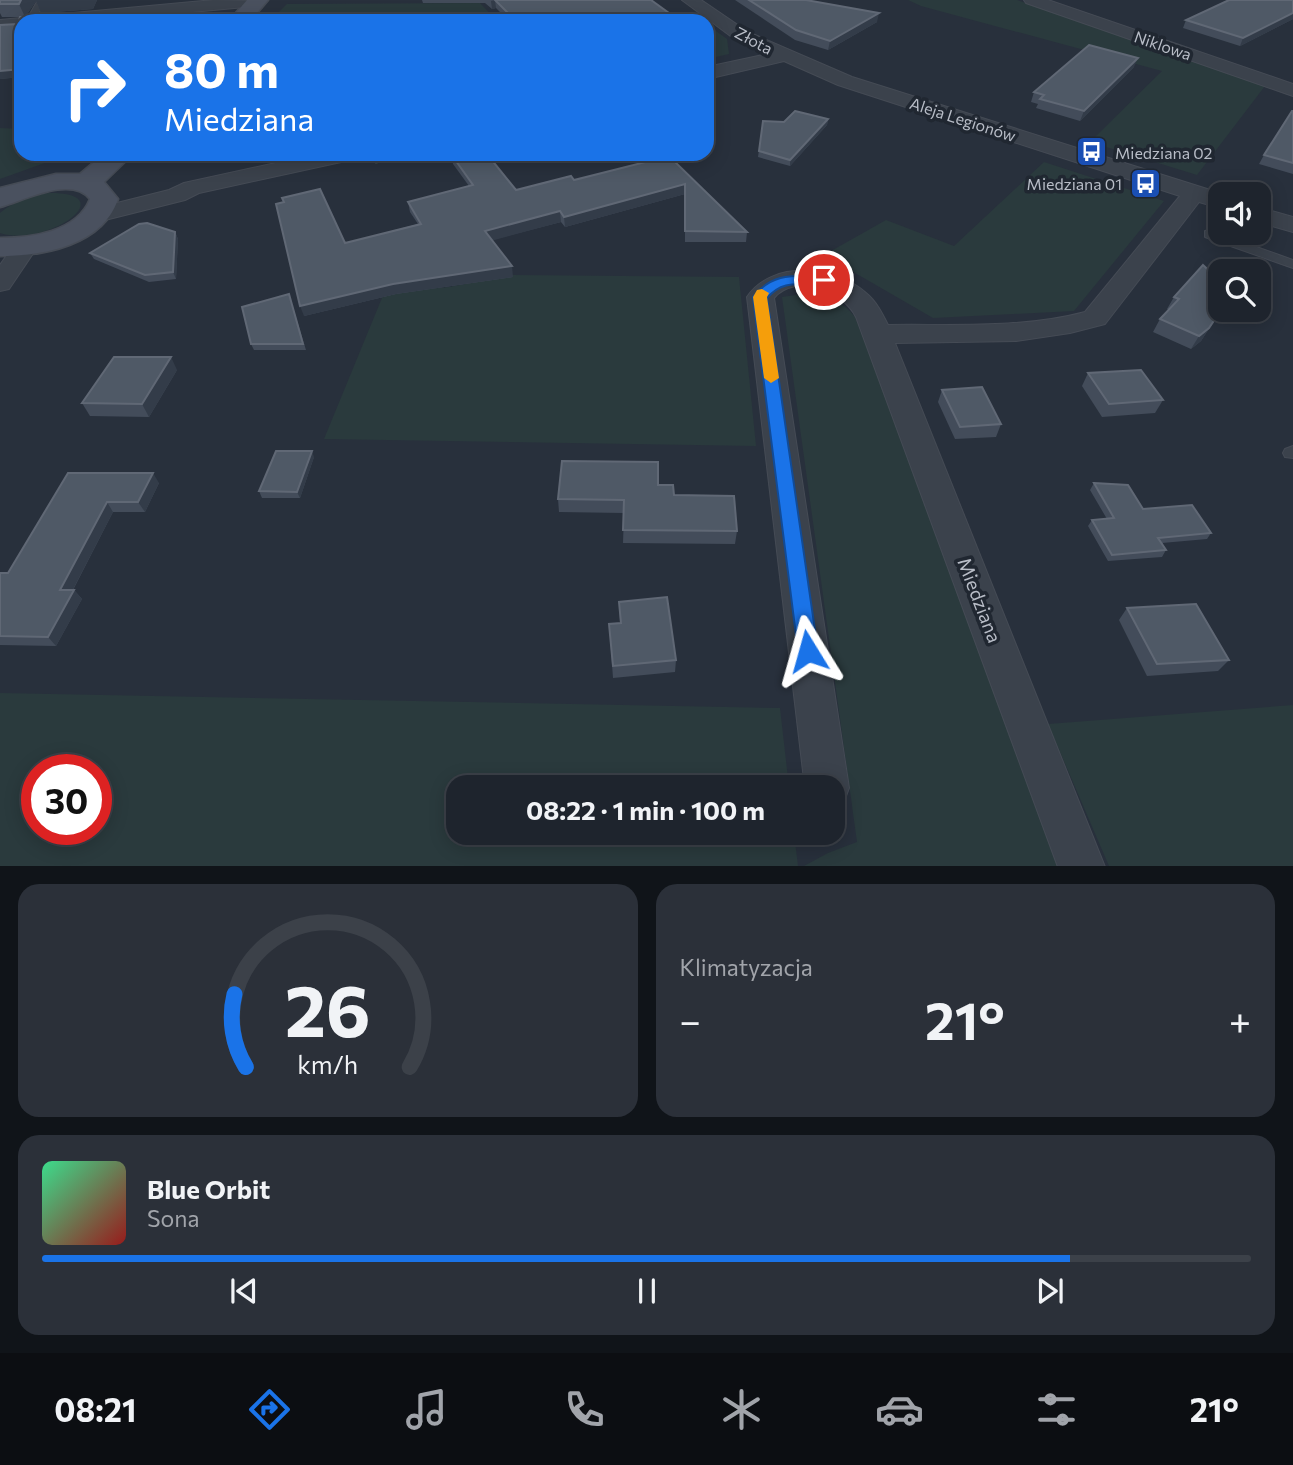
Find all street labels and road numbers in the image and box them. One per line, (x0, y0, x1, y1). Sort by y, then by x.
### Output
street label: Złota (732, 22, 776, 58)
street label: Niklowa (1132, 26, 1194, 64)
street label: Aleja Legionów (908, 93, 1019, 145)
street label: Miedziana (953, 554, 1007, 646)

